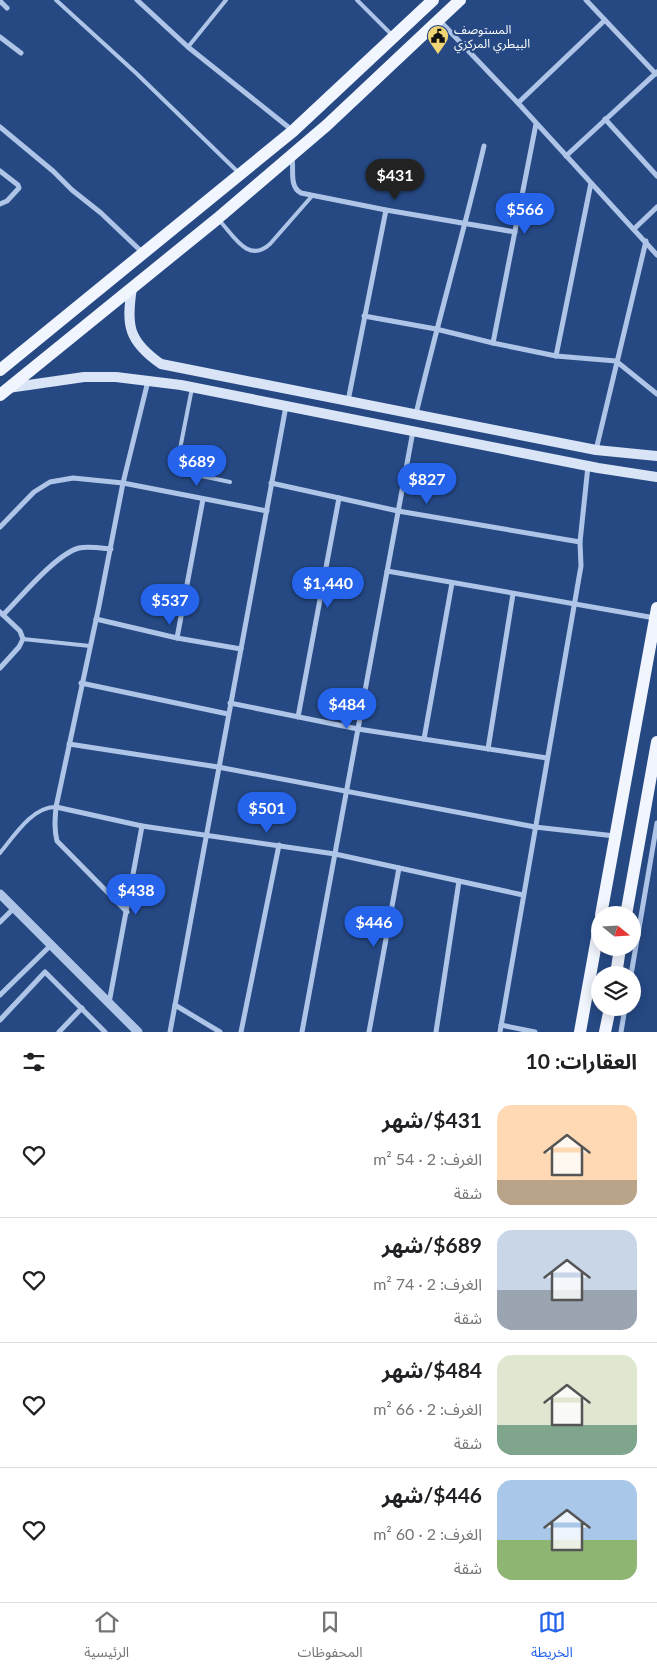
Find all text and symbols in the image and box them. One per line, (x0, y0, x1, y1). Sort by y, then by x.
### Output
place label: المستوصف البيطري المركزي (454, 22, 530, 53)
public building icon: المستوصف البيطري المركزي (426, 24, 450, 55)
pin: $431 (365, 158, 425, 201)
text: $431 (376, 165, 414, 184)
pin: $566 (495, 192, 555, 235)
text: $566 (506, 199, 544, 218)
pin: $689 (167, 444, 227, 487)
text: $689 (178, 451, 216, 470)
pin: $827 (397, 462, 457, 505)
text: $827 (408, 469, 446, 488)
pin: $1,440 (287, 566, 369, 609)
text: $1,440 (303, 573, 353, 592)
pin: $537 (140, 584, 200, 626)
text: $537 (151, 590, 189, 609)
pin: $484 (317, 688, 377, 730)
text: $484 (328, 694, 366, 713)
pin: $501 (237, 792, 297, 834)
text: $501 (248, 798, 286, 817)
pin: $438 (106, 874, 166, 916)
text: $438 (117, 880, 155, 899)
pin: $446 (344, 906, 404, 948)
north arrow (591, 906, 641, 956)
map controls (591, 906, 641, 1016)
text: $446 (355, 912, 393, 931)
button: layers (591, 966, 641, 1016)
icon: filters (20, 1048, 48, 1076)
text: العقارات: 10 (525, 1048, 637, 1073)
text: $431/شهر (382, 1107, 482, 1132)
icon: home (537, 1125, 597, 1185)
icon: heart (20, 1141, 48, 1169)
text: الغرف: 2 · 54 m² (373, 1149, 482, 1168)
text: شقة (454, 1183, 482, 1202)
text: $689/شهر (382, 1232, 482, 1257)
icon: home (537, 1250, 597, 1310)
icon: heart (20, 1266, 48, 1294)
text: الغرف: 2 · 74 m² (373, 1274, 482, 1293)
text: شقة (454, 1308, 482, 1327)
text: $484/شهر (382, 1357, 482, 1382)
icon: home (537, 1375, 597, 1435)
icon: heart (20, 1391, 48, 1419)
text: الغرف: 2 · 66 m² (373, 1399, 482, 1418)
text: شقة (454, 1433, 482, 1452)
text: $446/شهر (382, 1482, 482, 1507)
icon: home (537, 1500, 597, 1560)
icon: heart (20, 1516, 48, 1544)
text: الغرف: 2 · 60 m² (373, 1524, 482, 1543)
text: شقة (454, 1558, 482, 1577)
tab: الرئيسية (84, 1608, 129, 1667)
tab: المحفوظات (298, 1608, 363, 1667)
tab: الخريطة (531, 1608, 573, 1667)

